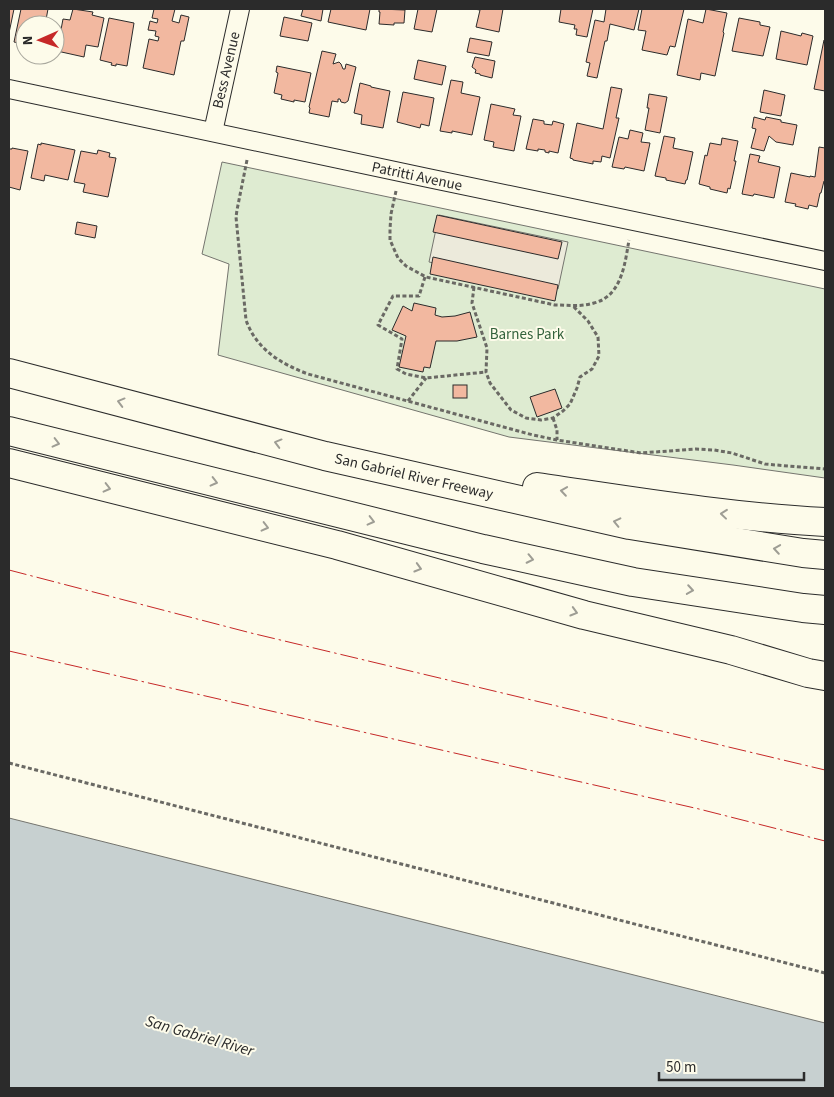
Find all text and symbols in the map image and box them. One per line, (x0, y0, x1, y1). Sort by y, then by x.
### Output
north arrow (15, 15, 65, 65)
street label: Bess Avenue (207, 30, 245, 111)
text: N (18, 35, 38, 45)
street label: Patritti Avenue (370, 157, 464, 196)
park label: Barnes Park (490, 324, 565, 345)
one-way arrow (116, 397, 125, 408)
one-way arrow (52, 437, 61, 448)
one-way arrow (274, 439, 282, 449)
street label: San Gabriel River Freeway (333, 448, 495, 505)
one-way arrow (209, 476, 218, 487)
one-way arrow (103, 482, 112, 493)
one-way arrow (559, 486, 567, 497)
one-way arrow (720, 509, 728, 520)
one-way arrow (367, 515, 376, 526)
one-way arrow (612, 517, 621, 528)
one-way arrow (260, 521, 269, 532)
one-way arrow (773, 544, 781, 554)
one-way arrow (526, 553, 535, 564)
one-way arrow (413, 562, 421, 572)
one-way arrow (685, 585, 694, 595)
one-way arrow (570, 606, 578, 617)
water label: San Gabriel River (143, 1010, 258, 1062)
scale bar (659, 1050, 804, 1082)
text: 50 m (666, 1057, 696, 1078)

